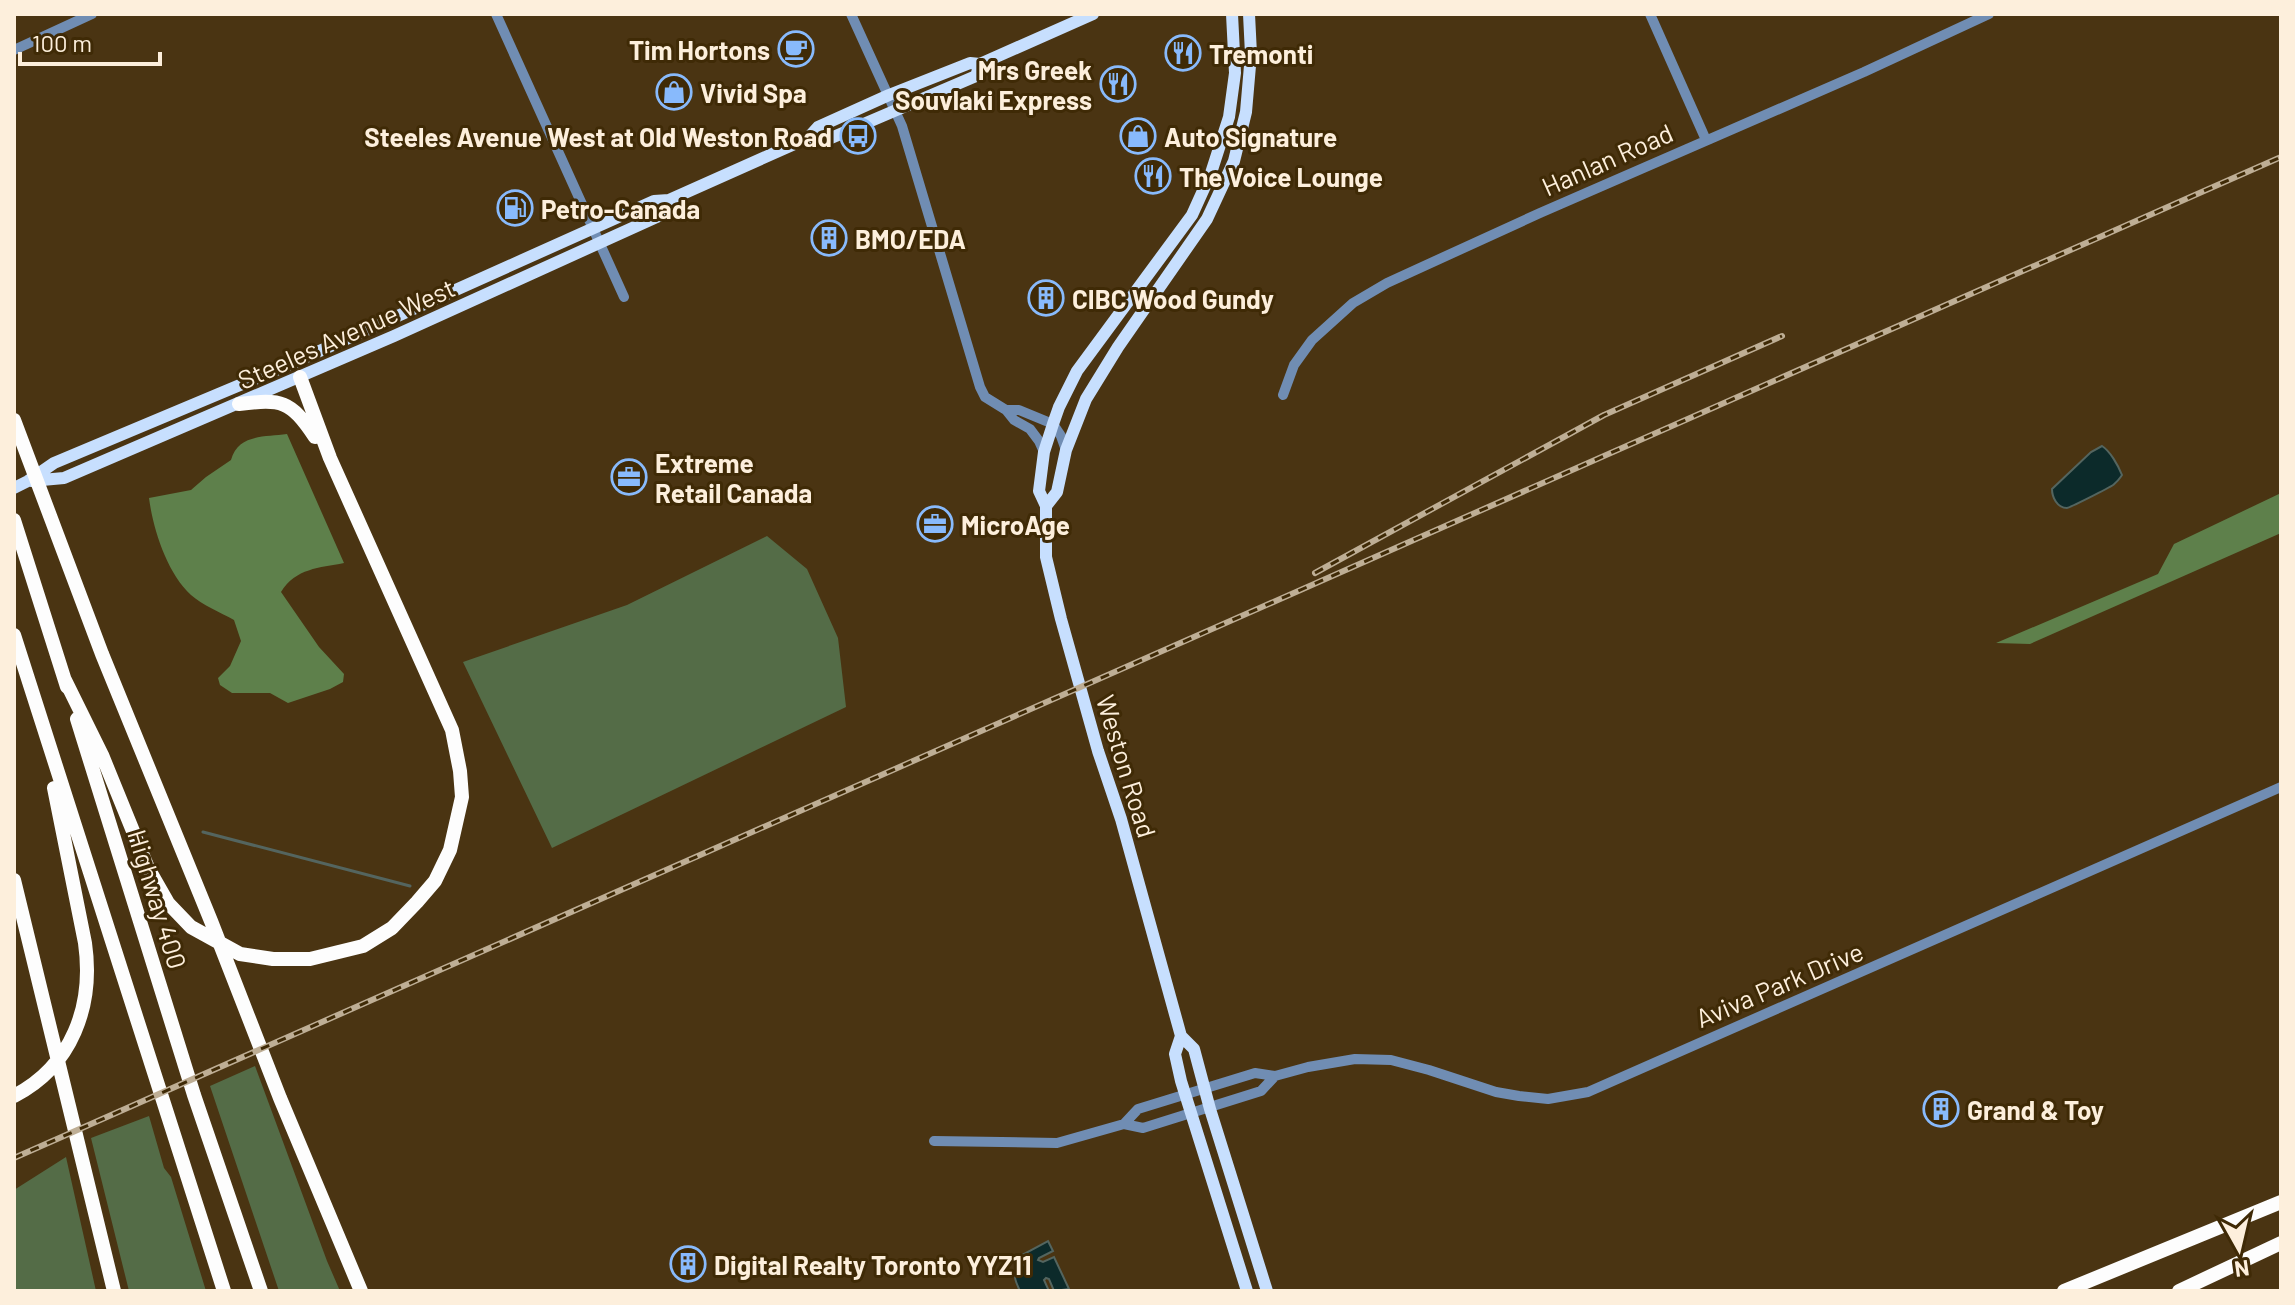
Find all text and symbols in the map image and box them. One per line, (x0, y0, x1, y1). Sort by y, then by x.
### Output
scale bar (20, 16, 160, 66)
text: 100 m (32, 28, 92, 57)
cafe icon: Tim Hortons (777, 30, 815, 68)
place label: Tim Hortons (629, 34, 770, 65)
restaurant icon: Tremonti (1164, 34, 1202, 72)
place label: Tremonti (1209, 38, 1313, 69)
place label: Mrs Greek Souvlaki Express (895, 54, 1092, 115)
restaurant icon: Mrs Greek Souvlaki Express (1099, 65, 1137, 103)
shop icon: Vivid Spa (655, 73, 693, 111)
place label: Vivid Spa (700, 77, 807, 108)
street label: Hanlan Road (1537, 116, 1677, 202)
bus stop icon: Steeles Avenue West at Old Weston Road (839, 117, 877, 155)
shop icon: Auto Signature (1119, 117, 1157, 155)
place label: Steeles Avenue West at Old Weston Road (364, 121, 832, 152)
place label: Auto Signature (1164, 121, 1337, 152)
restaurant icon: The Voice Lounge (1134, 157, 1172, 195)
place label: The Voice Lounge (1179, 161, 1383, 192)
fuel station icon: Petro-Canada (496, 189, 534, 227)
place label: Petro-Canada (541, 193, 700, 224)
building icon: BMO/EDA (810, 219, 848, 257)
place label: BMO/EDA (855, 223, 966, 254)
street label: Steeles Avenue West (233, 271, 459, 395)
building icon: CIBC Wood Gundy (1027, 279, 1065, 317)
place label: CIBC Wood Gundy (1072, 283, 1274, 314)
place label: Extreme Retail Canada (655, 447, 812, 508)
office icon: Extreme Retail Canada (610, 458, 648, 496)
office icon: MicroAge (916, 505, 954, 543)
place label: MicroAge (961, 509, 1070, 540)
street label: Weston Road (1091, 691, 1163, 841)
street label: Highway 400 (122, 826, 194, 972)
street label: Aviva Park Drive (1691, 935, 1867, 1033)
building icon: Grand & Toy (1922, 1090, 1960, 1128)
place label: Grand & Toy (1967, 1094, 2104, 1125)
north arrow (2199, 1209, 2279, 1289)
building icon: Digital Realty Toronto YYZ11 (669, 1245, 707, 1283)
place label: Digital Realty Toronto YYZ11 (714, 1249, 1031, 1280)
text: N (2233, 1256, 2251, 1284)

